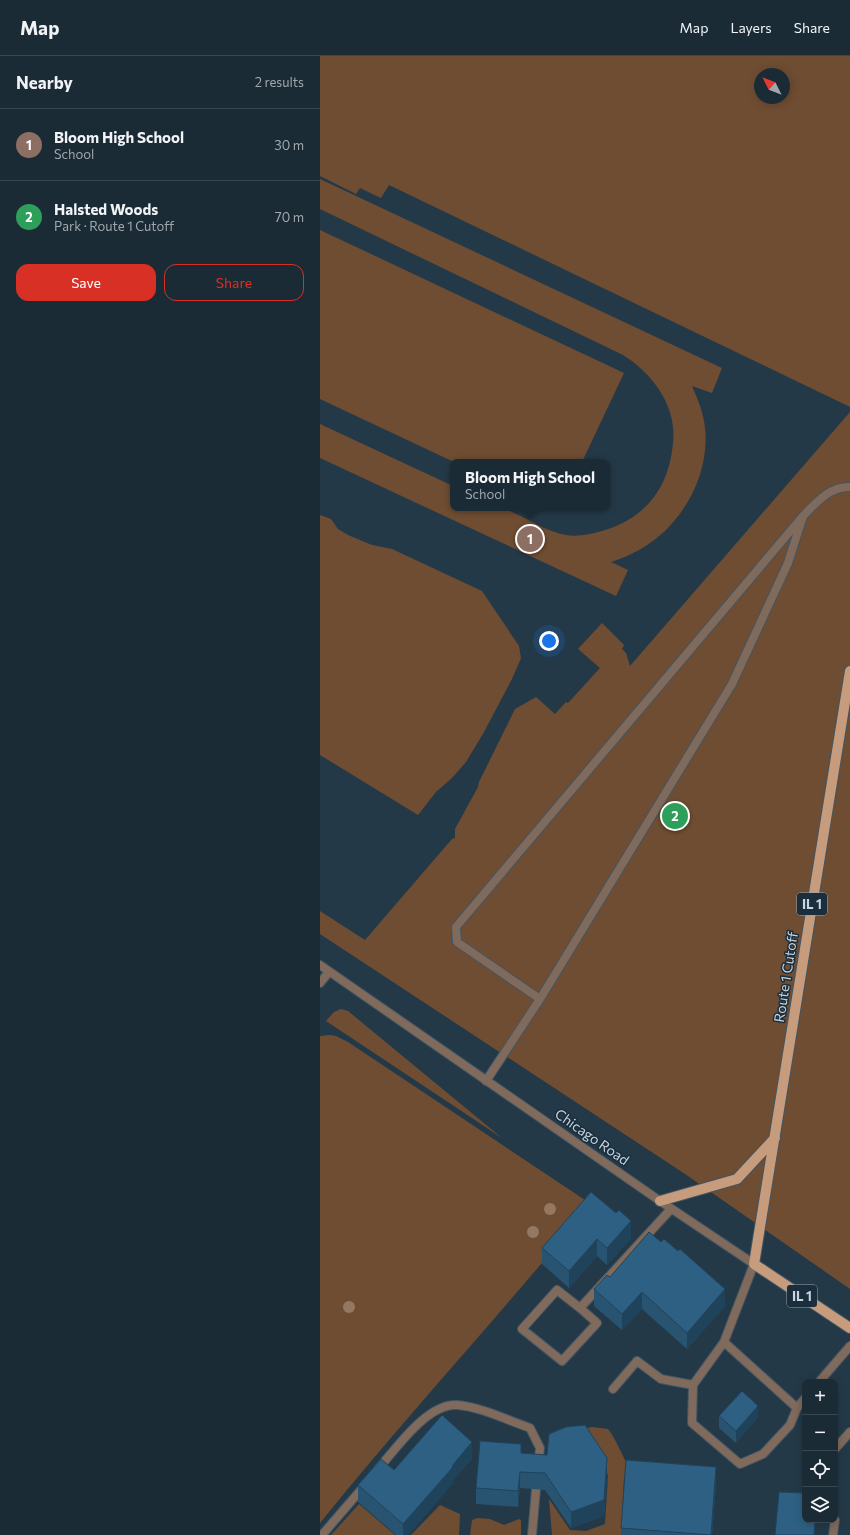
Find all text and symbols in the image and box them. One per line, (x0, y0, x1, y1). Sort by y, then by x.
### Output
text: Map (20, 16, 59, 39)
text: Map (680, 19, 708, 36)
text: Layers (730, 19, 772, 36)
text: Share (794, 19, 830, 36)
north arrow (754, 68, 790, 104)
text: Nearby (16, 72, 73, 93)
text: 2 results (255, 74, 304, 90)
text: Bloom High School (54, 128, 184, 146)
text: 1 (26, 137, 32, 153)
text: 30 m (274, 137, 304, 153)
text: School (54, 146, 94, 162)
text: Halsted Woods (54, 200, 158, 218)
text: 2 (25, 209, 33, 225)
text: 70 m (275, 209, 304, 225)
text: Park · Route 1 Cutoff (54, 218, 174, 234)
button: Save (16, 264, 156, 301)
button: Share (164, 264, 304, 301)
popup (450, 459, 610, 511)
text: Bloom High School (465, 468, 595, 486)
text: School (465, 486, 505, 502)
pin: 1 (517, 524, 543, 554)
your location (539, 631, 559, 651)
pin: 2 (662, 801, 688, 831)
road number: IL 1 (797, 893, 827, 915)
street label: Route 1 Cutoff (770, 930, 801, 1023)
street label: Chicago Road (552, 1105, 633, 1168)
road number: IL 1 (787, 1285, 817, 1307)
map controls (802, 1379, 838, 1523)
button: + (802, 1379, 838, 1415)
button: − (802, 1415, 838, 1451)
button: locate (802, 1451, 838, 1487)
button: layers (802, 1487, 838, 1523)

